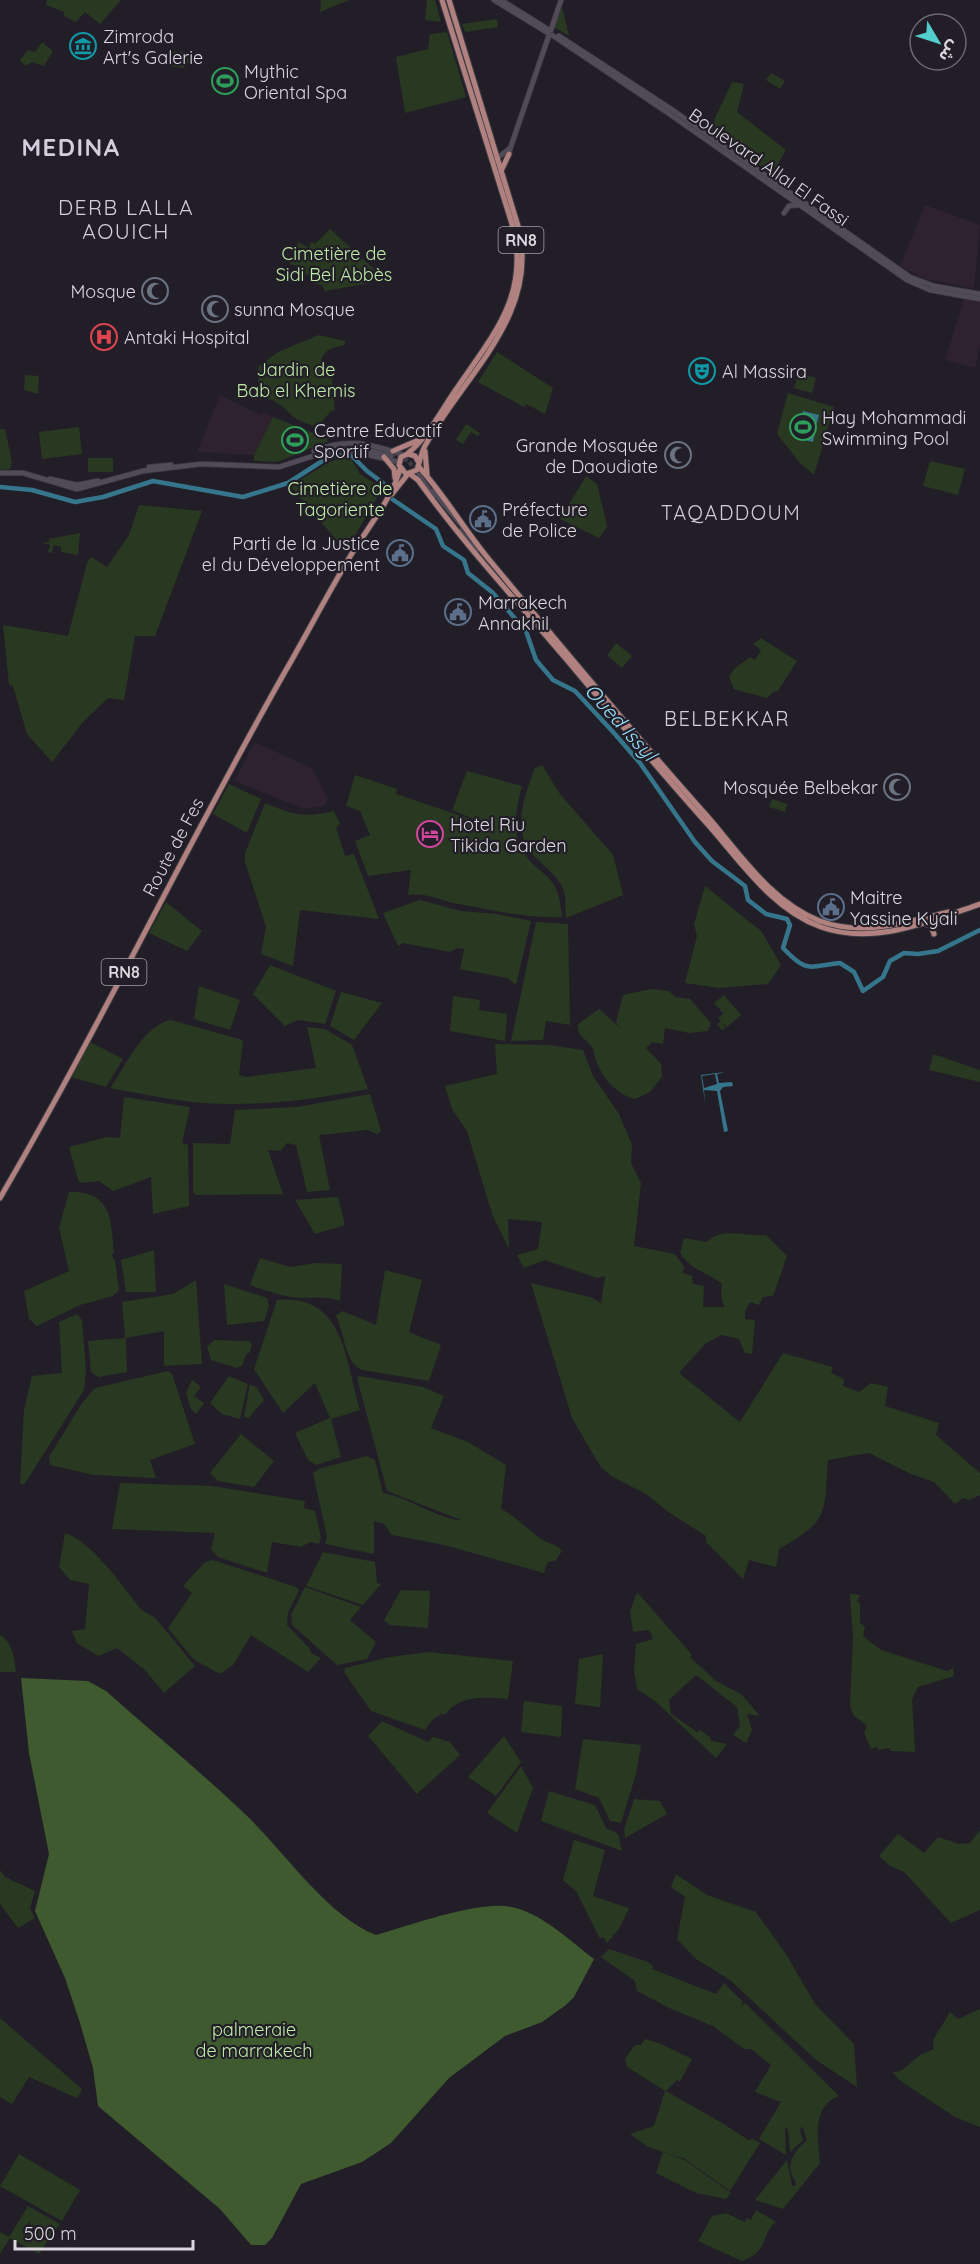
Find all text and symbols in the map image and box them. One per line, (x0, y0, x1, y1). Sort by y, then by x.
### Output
north arrow (908, 12, 968, 72)
place label: Zimroda Art's Galerie (103, 25, 203, 69)
museum icon: Zimroda Art's Galerie (68, 31, 98, 61)
text: ش (935, 37, 964, 66)
place label: Mythic Oriental Spa (244, 60, 347, 104)
sports icon: Mythic Oriental Spa (210, 66, 240, 96)
street label: Boulevard Allal El Fassi (684, 103, 854, 231)
district label: MEDINA (21, 132, 121, 162)
district label: DERB LALLA AOUICH (58, 194, 194, 244)
road number: RN8 (498, 227, 544, 253)
park label: Cimetière de Sidi Bel Abbès (276, 242, 392, 286)
mosque icon: Mosque (140, 276, 170, 306)
place label: Mosque (70, 280, 136, 303)
mosque icon: sunna Mosque (200, 294, 230, 324)
place label: sunna Mosque (234, 298, 355, 321)
hospital icon: Antaki Hospital (89, 322, 119, 352)
place label: Antaki Hospital (124, 326, 250, 349)
theatre icon: Al Massira (687, 356, 717, 386)
park label: Jardin de Bab el Khemis (237, 358, 355, 402)
place label: Al Massira (722, 360, 807, 383)
place label: Hay Mohammadi Swimming Pool (822, 406, 966, 450)
sports icon: Hay Mohammadi Swimming Pool (788, 412, 818, 442)
place label: Centre Educatif Sportif (314, 419, 443, 463)
sports icon: Centre Educatif Sportif (280, 425, 310, 455)
place label: Grande Mosquée de Daoudiate (516, 434, 658, 478)
mosque icon: Grande Mosquée de Daoudiate (663, 440, 693, 470)
park label: Cimetière de Tagoriente (287, 477, 393, 521)
place label: Préfecture de Police (502, 498, 588, 542)
district label: TAQADDOUM (661, 500, 801, 525)
public building icon: Préfecture de Police (468, 504, 498, 534)
place label: Parti de la Justice el du Développement (202, 532, 380, 576)
public building icon: Parti de la Justice el du Développement (385, 538, 415, 568)
place label: Marrakech Annakhil (478, 591, 567, 635)
public building icon: Marrakech Annakhil (443, 597, 473, 627)
water label: Oued Issyl (580, 678, 664, 768)
district label: BELBEKKAR (664, 706, 790, 731)
mosque icon: Mosquée Belbekar (882, 772, 912, 802)
place label: Mosquée Belbekar (723, 776, 878, 799)
street label: Route de Fes (137, 794, 209, 900)
place label: Hotel Riu Tikida Garden (450, 813, 567, 857)
hotel icon: Hotel Riu Tikida Garden (415, 819, 445, 849)
place label: Maitre Yassine Kyali (850, 886, 958, 930)
public building icon: Maitre Yassine Kyali (816, 892, 846, 922)
road number: RN8 (102, 959, 146, 985)
park label: palmeraie de marrakech (196, 2018, 312, 2062)
scale bar (15, 2213, 194, 2251)
text: 500 m (24, 2222, 77, 2245)

